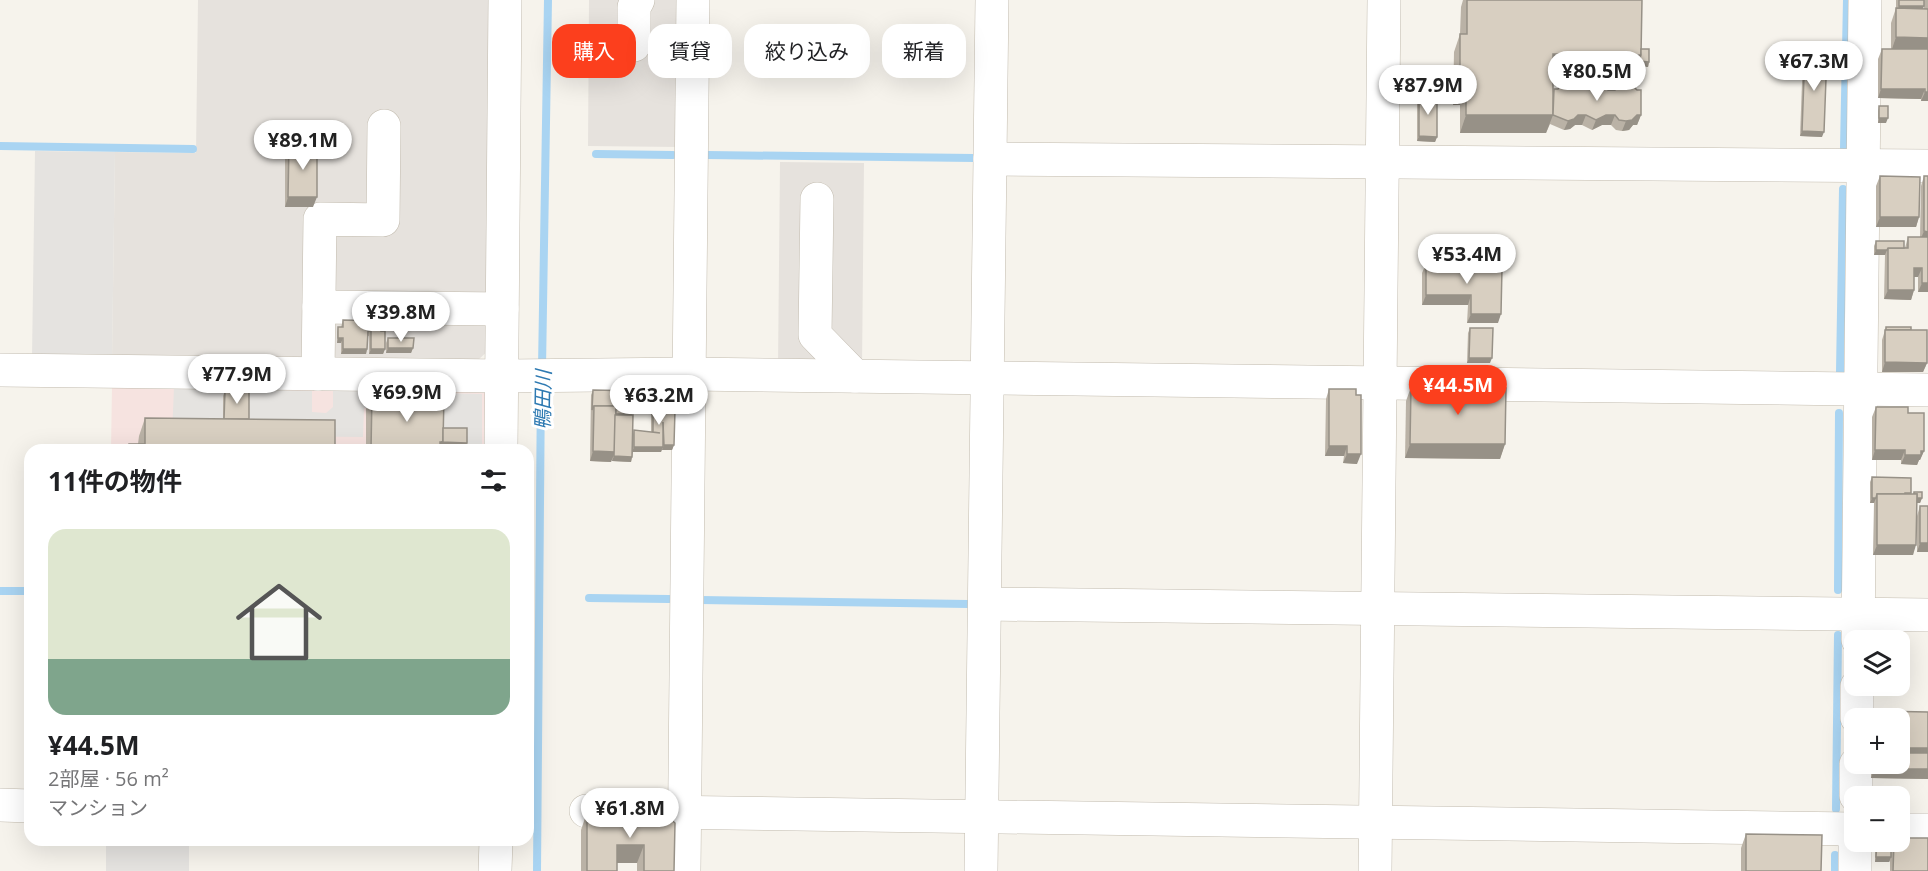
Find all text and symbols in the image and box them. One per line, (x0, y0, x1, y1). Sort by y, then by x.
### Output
chip: 購入 (552, 24, 636, 78)
chip: 賃貸 (648, 24, 732, 78)
chip: 絞り込み (744, 24, 870, 78)
chip: 新着 (882, 24, 966, 78)
pin: ¥67.3M (1765, 41, 1863, 92)
text: ¥67.3M (1779, 47, 1849, 74)
pin: ¥80.5M (1548, 51, 1646, 102)
text: ¥80.5M (1562, 57, 1632, 84)
pin: ¥87.9M (1379, 65, 1477, 116)
text: ¥87.9M (1393, 71, 1463, 98)
pin: ¥89.1M (254, 120, 352, 171)
text: ¥89.1M (268, 126, 338, 153)
pin: ¥53.4M (1418, 234, 1516, 285)
text: ¥53.4M (1432, 240, 1502, 267)
pin: ¥39.8M (352, 292, 450, 343)
text: ¥39.8M (366, 298, 436, 325)
pin: ¥77.9M (188, 354, 286, 405)
text: ¥77.9M (202, 360, 272, 387)
pin: ¥44.5M (1409, 365, 1507, 416)
water label: 鴨田川 (528, 368, 557, 430)
text: ¥44.5M (1423, 371, 1493, 398)
pin: ¥69.9M (358, 372, 456, 423)
pin: ¥63.2M (610, 375, 708, 426)
text: ¥69.9M (372, 378, 442, 405)
text: ¥63.2M (624, 381, 694, 408)
text: 11件の物件 (48, 463, 182, 499)
icon: filters (477, 464, 510, 497)
icon: home (225, 568, 333, 676)
map controls (1844, 630, 1910, 852)
button: layers (1844, 630, 1910, 696)
button: + (1844, 708, 1910, 774)
text: ¥44.5M (48, 727, 139, 763)
text: 2部屋 · 56 m² (48, 765, 169, 792)
button: − (1844, 786, 1910, 852)
pin: ¥61.8M (581, 788, 679, 839)
text: マンション (48, 794, 148, 821)
text: ¥61.8M (595, 794, 665, 821)

